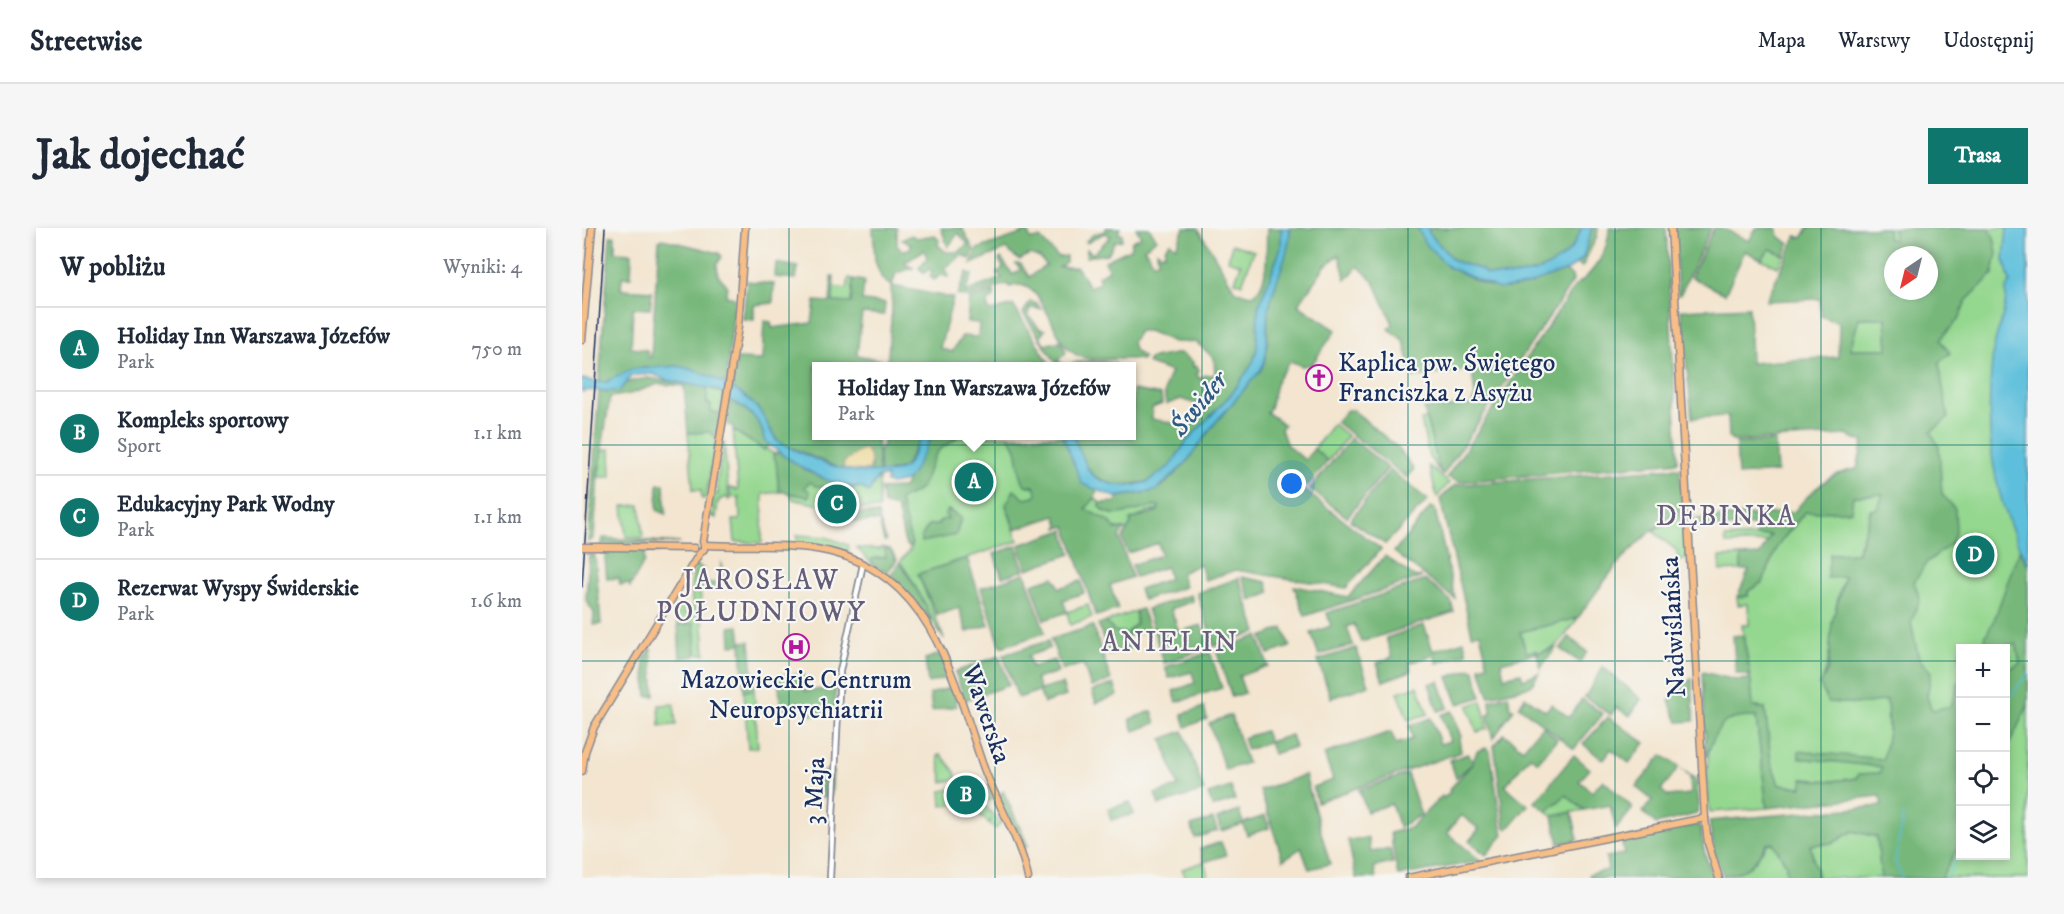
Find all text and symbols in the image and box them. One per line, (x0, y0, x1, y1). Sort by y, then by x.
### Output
text: Streetwise (30, 24, 142, 59)
text: Mapa (1758, 28, 1805, 54)
text: Warstwy (1838, 28, 1910, 54)
text: Udostępnij (1943, 28, 2034, 54)
button: Trasa (1928, 128, 2028, 184)
text: Jak dojechać (36, 130, 244, 182)
north arrow (1884, 246, 1938, 300)
text: W pobliżu (60, 251, 165, 284)
text: Wyniki: 4 (443, 255, 522, 280)
text: Holiday Inn Warszawa Józefów (117, 323, 390, 350)
text: A (73, 337, 86, 362)
text: 750 m (472, 337, 522, 362)
place label: Kaplica pw. Świętego Franciszka z Asyżu (1338, 346, 1555, 410)
text: Park (117, 350, 154, 375)
popup (812, 362, 1136, 440)
water label: Świder (1162, 363, 1237, 444)
church icon: Kaplica pw. Świętego Franciszka z Asyżu (1304, 363, 1334, 393)
text: Holiday Inn Warszawa Józefów (837, 375, 1111, 402)
text: Park (837, 402, 875, 427)
text: Kompleks sportowy (117, 407, 288, 434)
text: B (73, 421, 86, 446)
text: 1.1 km (473, 421, 522, 446)
text: Sport (117, 434, 161, 459)
pin: A (954, 460, 994, 504)
your location (1277, 469, 1306, 498)
pin: C (818, 482, 856, 526)
text: Edukacyjny Park Wodny (117, 491, 335, 518)
district label: DĘBINKA (1656, 499, 1796, 534)
text: C (73, 505, 86, 530)
text: 1.1 km (473, 505, 522, 530)
text: Park (117, 518, 154, 543)
pin: D (1956, 532, 1994, 578)
street label: Nadwiślańska (1654, 555, 1694, 699)
district label: JAROSŁAW POŁUDNIOWY (656, 563, 866, 630)
text: Rezerwat Wyspy Świderskie (117, 575, 359, 602)
text: D (72, 589, 87, 614)
text: 1.6 km (470, 589, 522, 614)
text: Park (117, 602, 154, 627)
district label: ANIELIN (1101, 625, 1239, 660)
hospital icon: Mazowieckie Centrum Neuropsychiatrii (781, 632, 811, 662)
map controls (1956, 644, 2010, 860)
button: + (1956, 644, 2010, 698)
street label: Wawerska (953, 659, 1018, 768)
place label: Mazowieckie Centrum Neuropsychiatrii (680, 664, 912, 727)
button: − (1956, 698, 2010, 752)
button: locate (1956, 752, 2010, 806)
street label: 3 Maja (797, 756, 833, 826)
pin: B (946, 772, 986, 818)
button: layers (1956, 806, 2010, 860)

